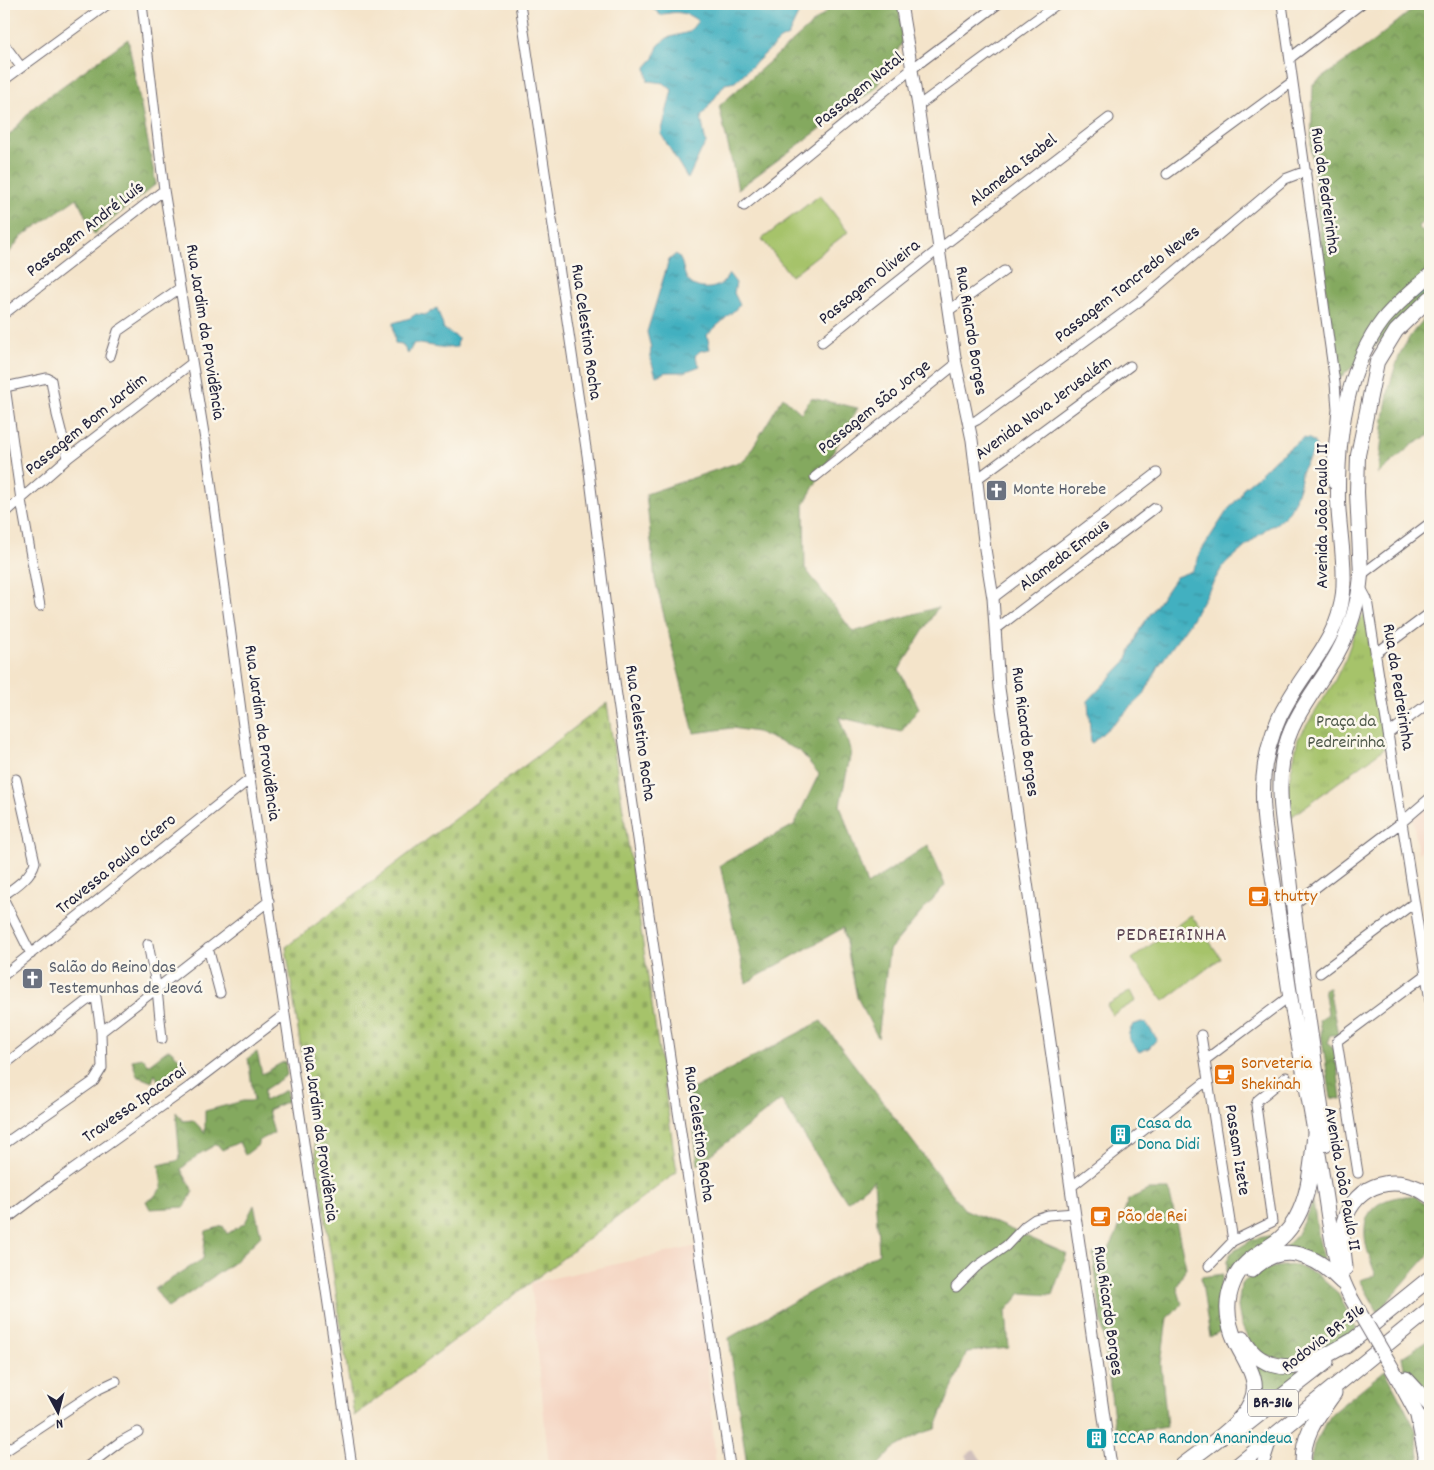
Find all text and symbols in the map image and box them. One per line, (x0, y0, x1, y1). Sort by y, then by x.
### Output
street label: Passagem Natal (810, 46, 911, 135)
street label: Rua da Pedreirinha (1303, 126, 1345, 256)
street label: Alameda Isabel (965, 128, 1064, 213)
street label: Passagem André Luís (22, 176, 150, 284)
street label: Passagem Tancredo Neves (1050, 220, 1206, 350)
street label: Passagem Oliveira (814, 234, 927, 332)
street label: Rua Jardim da Providência (178, 243, 230, 422)
street label: Rua Celestino Rocha (563, 263, 607, 402)
street label: Rua Ricardo Borges (947, 265, 993, 397)
street label: Avenida Nova Jerusalém (970, 351, 1118, 467)
street label: Passagem São Jorge (813, 355, 937, 461)
street label: Passagem Bom Jardim (20, 368, 154, 482)
street label: Avenida João Paulo II (1311, 443, 1336, 589)
church icon: Monte Horebe (985, 478, 1009, 502)
place label: Monte Horebe (1013, 478, 1106, 503)
street label: Alameda Emaus (1014, 513, 1116, 599)
street label: Rua da Pedreirinha (1375, 622, 1419, 752)
street label: Rua Jardim da Providência (236, 644, 286, 823)
street label: Rua Celestino Rocha (617, 664, 661, 803)
street label: Rua Ricardo Borges (1004, 666, 1044, 798)
park label: Praça da Pedreirinha (1307, 710, 1385, 756)
street label: Travessa Paulo Cícero (52, 809, 182, 921)
cafe icon: thutty (1246, 885, 1270, 909)
place label: thutty (1274, 885, 1318, 910)
district label: PEDREIRINHA (1116, 922, 1228, 950)
place label: Salão do Reino das Testemunhas de Jeová (49, 956, 203, 1002)
church icon: Salão do Reino das Testemunhas de Jeová (21, 966, 45, 990)
street label: Rua Jardim da Providência (294, 1045, 344, 1224)
place label: Sorveteria Shekinah (1241, 1052, 1313, 1098)
street label: Travessa Ipacaraí (78, 1059, 193, 1150)
cafe icon: Sorveteria Shekinah (1213, 1062, 1237, 1086)
street label: Rua Celestino Rocha (676, 1065, 720, 1204)
street label: Passam Izete (1216, 1103, 1256, 1197)
street label: Avenida João Paulo II (1316, 1105, 1366, 1253)
place label: Casa da Dona Didi (1137, 1112, 1200, 1158)
building icon: Casa da Dona Didi (1109, 1122, 1133, 1146)
cafe icon: Pão de Rei (1089, 1205, 1113, 1229)
place label: Pão de Rei (1117, 1205, 1187, 1230)
street label: Rua Ricardo Borges (1086, 1245, 1128, 1377)
street label: Rodovia BR-316 (1277, 1298, 1371, 1380)
north arrow (32, 1388, 82, 1438)
road number: BR-316 (1248, 1390, 1298, 1416)
text: N (55, 1413, 64, 1433)
building icon: ICCAP Randon Ananindeua (1085, 1427, 1109, 1451)
place label: ICCAP Randon Ananindeua (1113, 1427, 1293, 1452)

